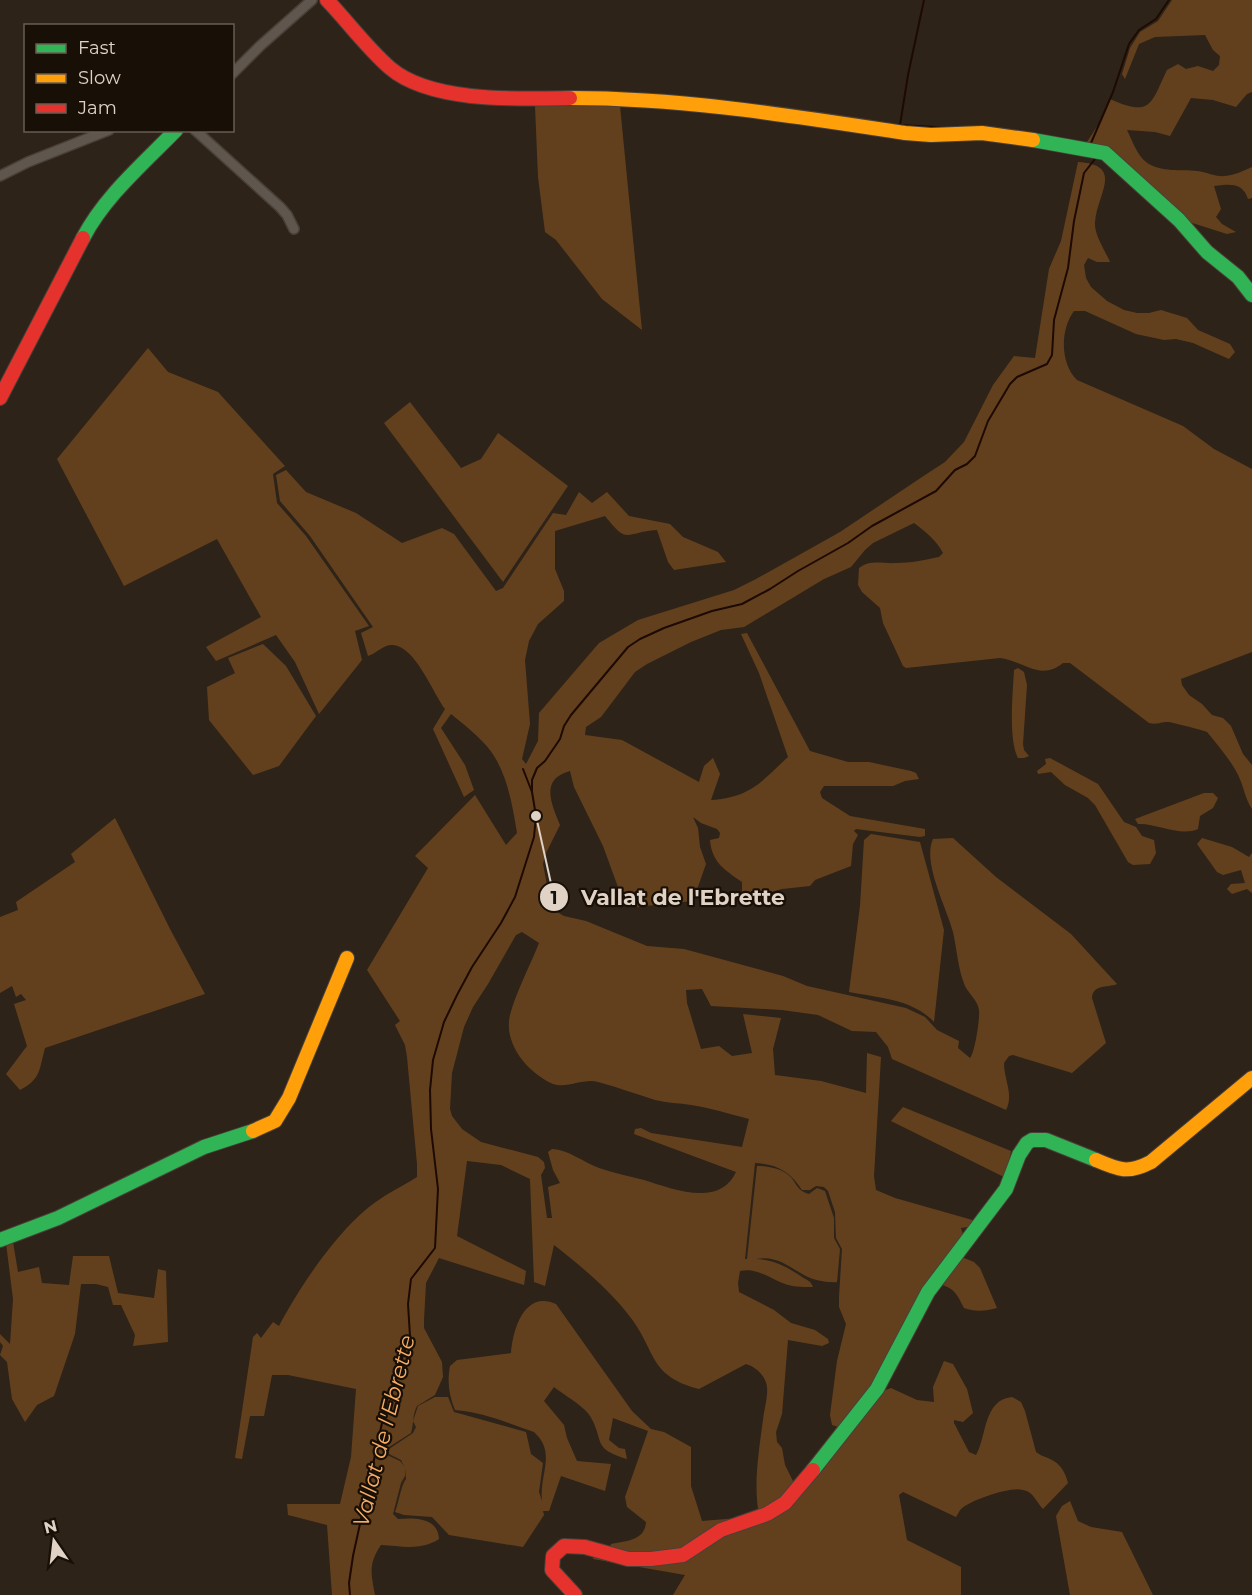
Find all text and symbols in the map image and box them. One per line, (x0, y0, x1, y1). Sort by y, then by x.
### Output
legend (24, 24, 234, 132)
text: Fast (78, 37, 116, 59)
text: Slow (78, 67, 121, 89)
text: Jam (77, 97, 117, 119)
callout: Vallat de l'Ebrette (539, 877, 797, 917)
text: Vallat de l'Ebrette (580, 884, 785, 911)
text: 1 (550, 887, 558, 909)
water label: Vallat de l'Ebrette (347, 1332, 421, 1530)
north arrow (24, 1511, 84, 1571)
text: N (42, 1516, 59, 1538)

